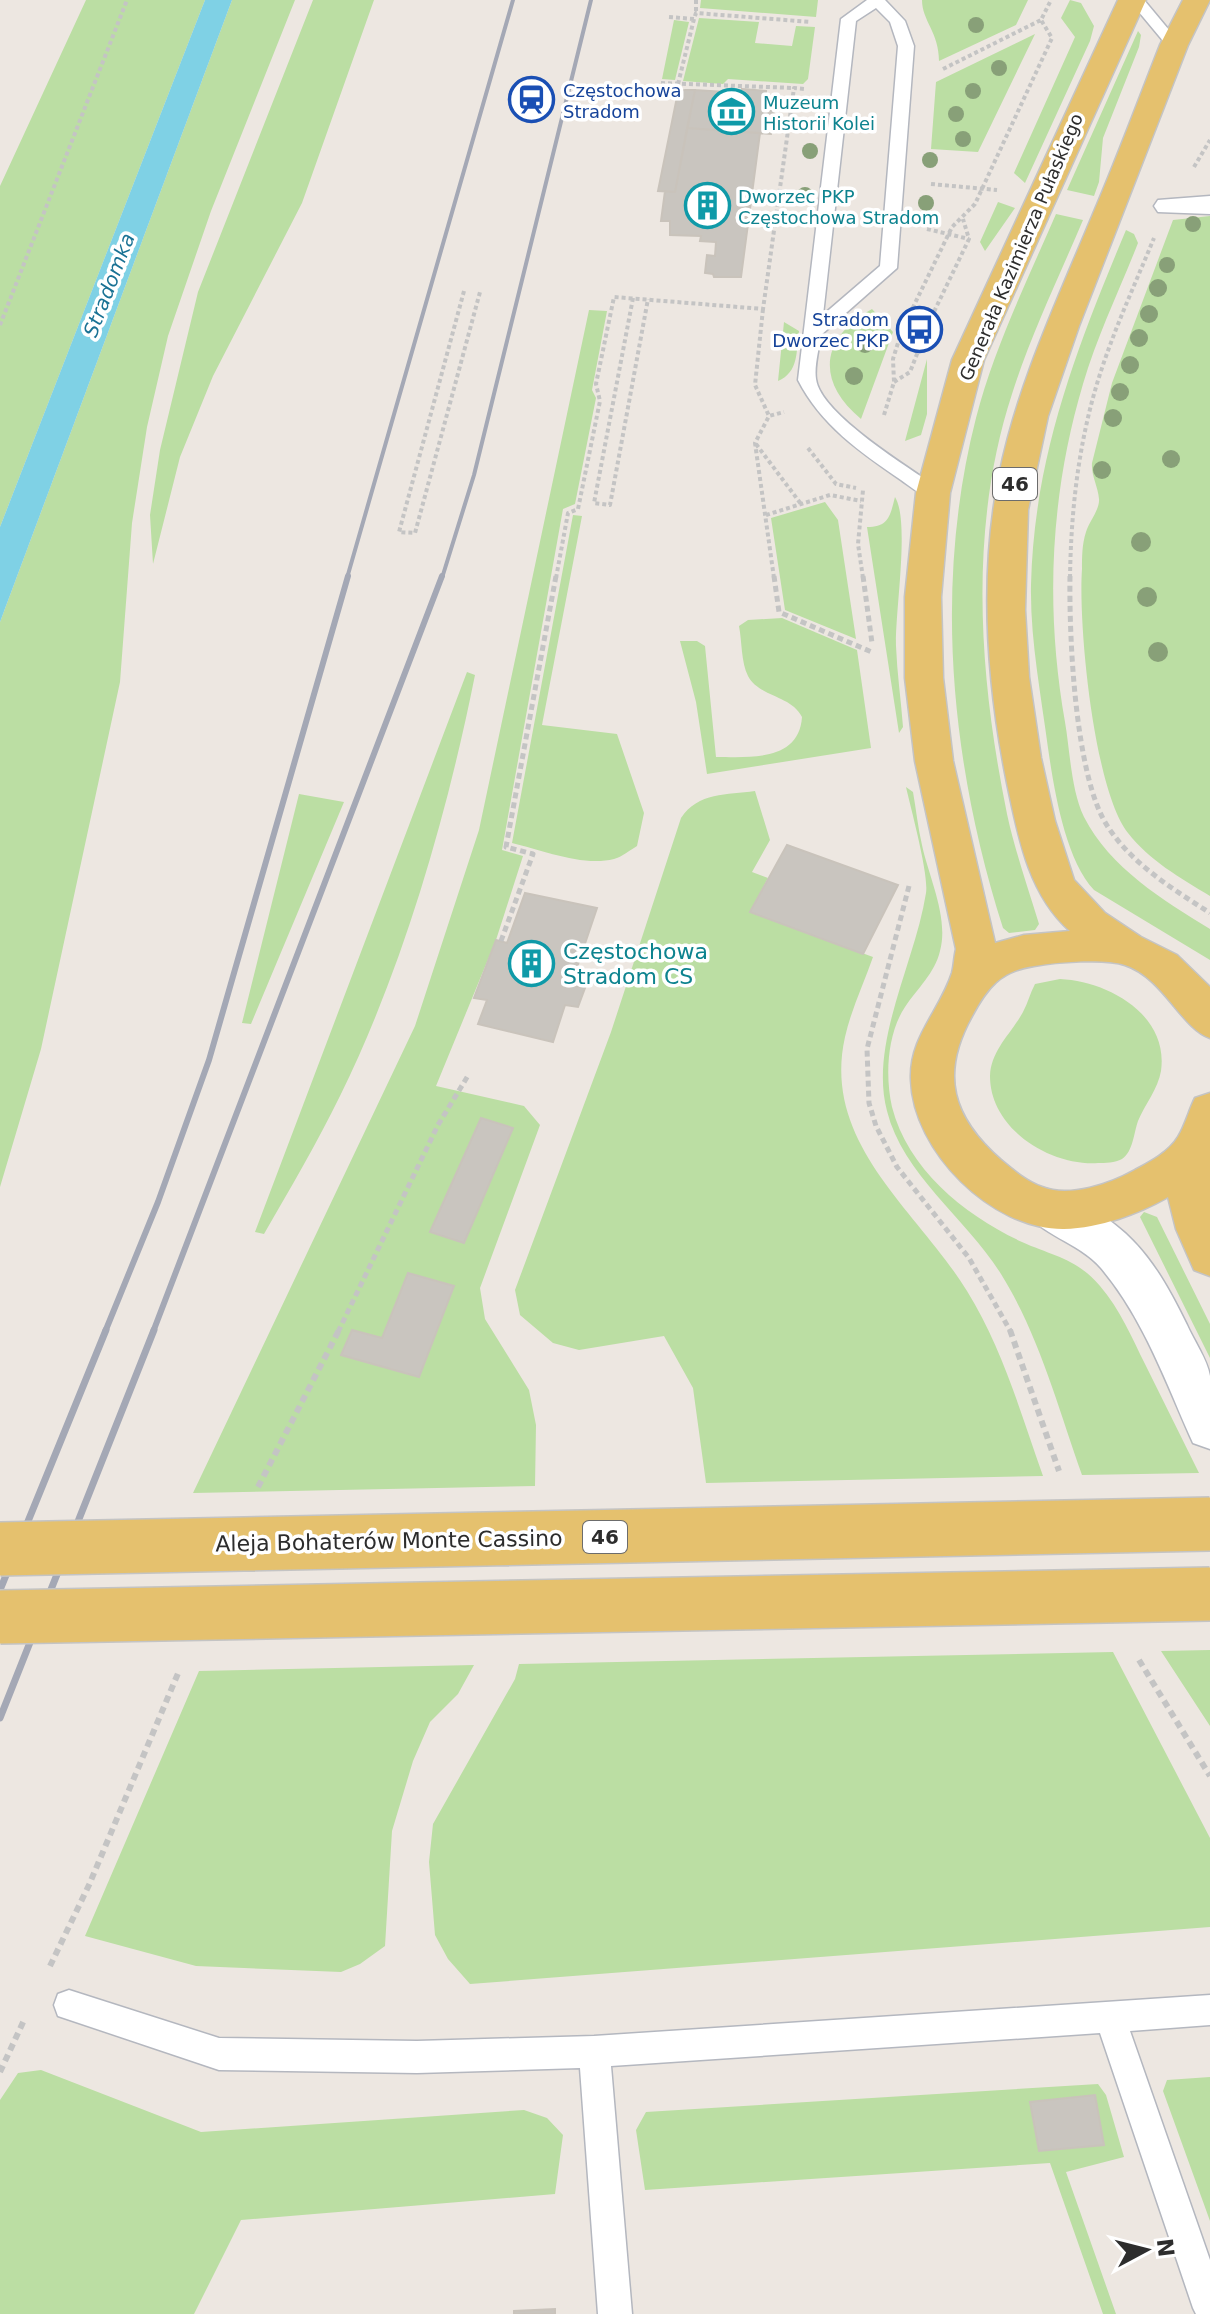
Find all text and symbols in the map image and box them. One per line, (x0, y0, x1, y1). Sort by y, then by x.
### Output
station icon: Częstochowa Stradom (508, 76, 556, 124)
place label: Częstochowa Stradom (563, 80, 682, 122)
museum icon: Muzeum Historii Kolei (708, 88, 756, 136)
place label: Muzeum Historii Kolei (763, 92, 875, 134)
street label: Generała Kazimierza Pułaskiego (955, 110, 1087, 384)
building icon: Dworzec PKP Częstochowa Stradom (683, 182, 731, 230)
place label: Dworzec PKP Częstochowa Stradom (738, 186, 939, 228)
water label: Stradomka (78, 230, 140, 340)
bus stop icon: Stradom Dworzec PKP (896, 305, 944, 353)
place label: Stradom Dworzec PKP (772, 309, 889, 351)
road number: 46 (993, 468, 1037, 500)
place label: Częstochowa Stradom CS (563, 939, 708, 989)
building icon: Częstochowa Stradom CS (508, 940, 556, 988)
road number: 46 (583, 1521, 627, 1553)
street label: Aleja Bohaterów Monte Cassino (215, 1525, 563, 1557)
north arrow (1106, 2210, 1186, 2290)
text: N (1152, 2237, 1179, 2258)

